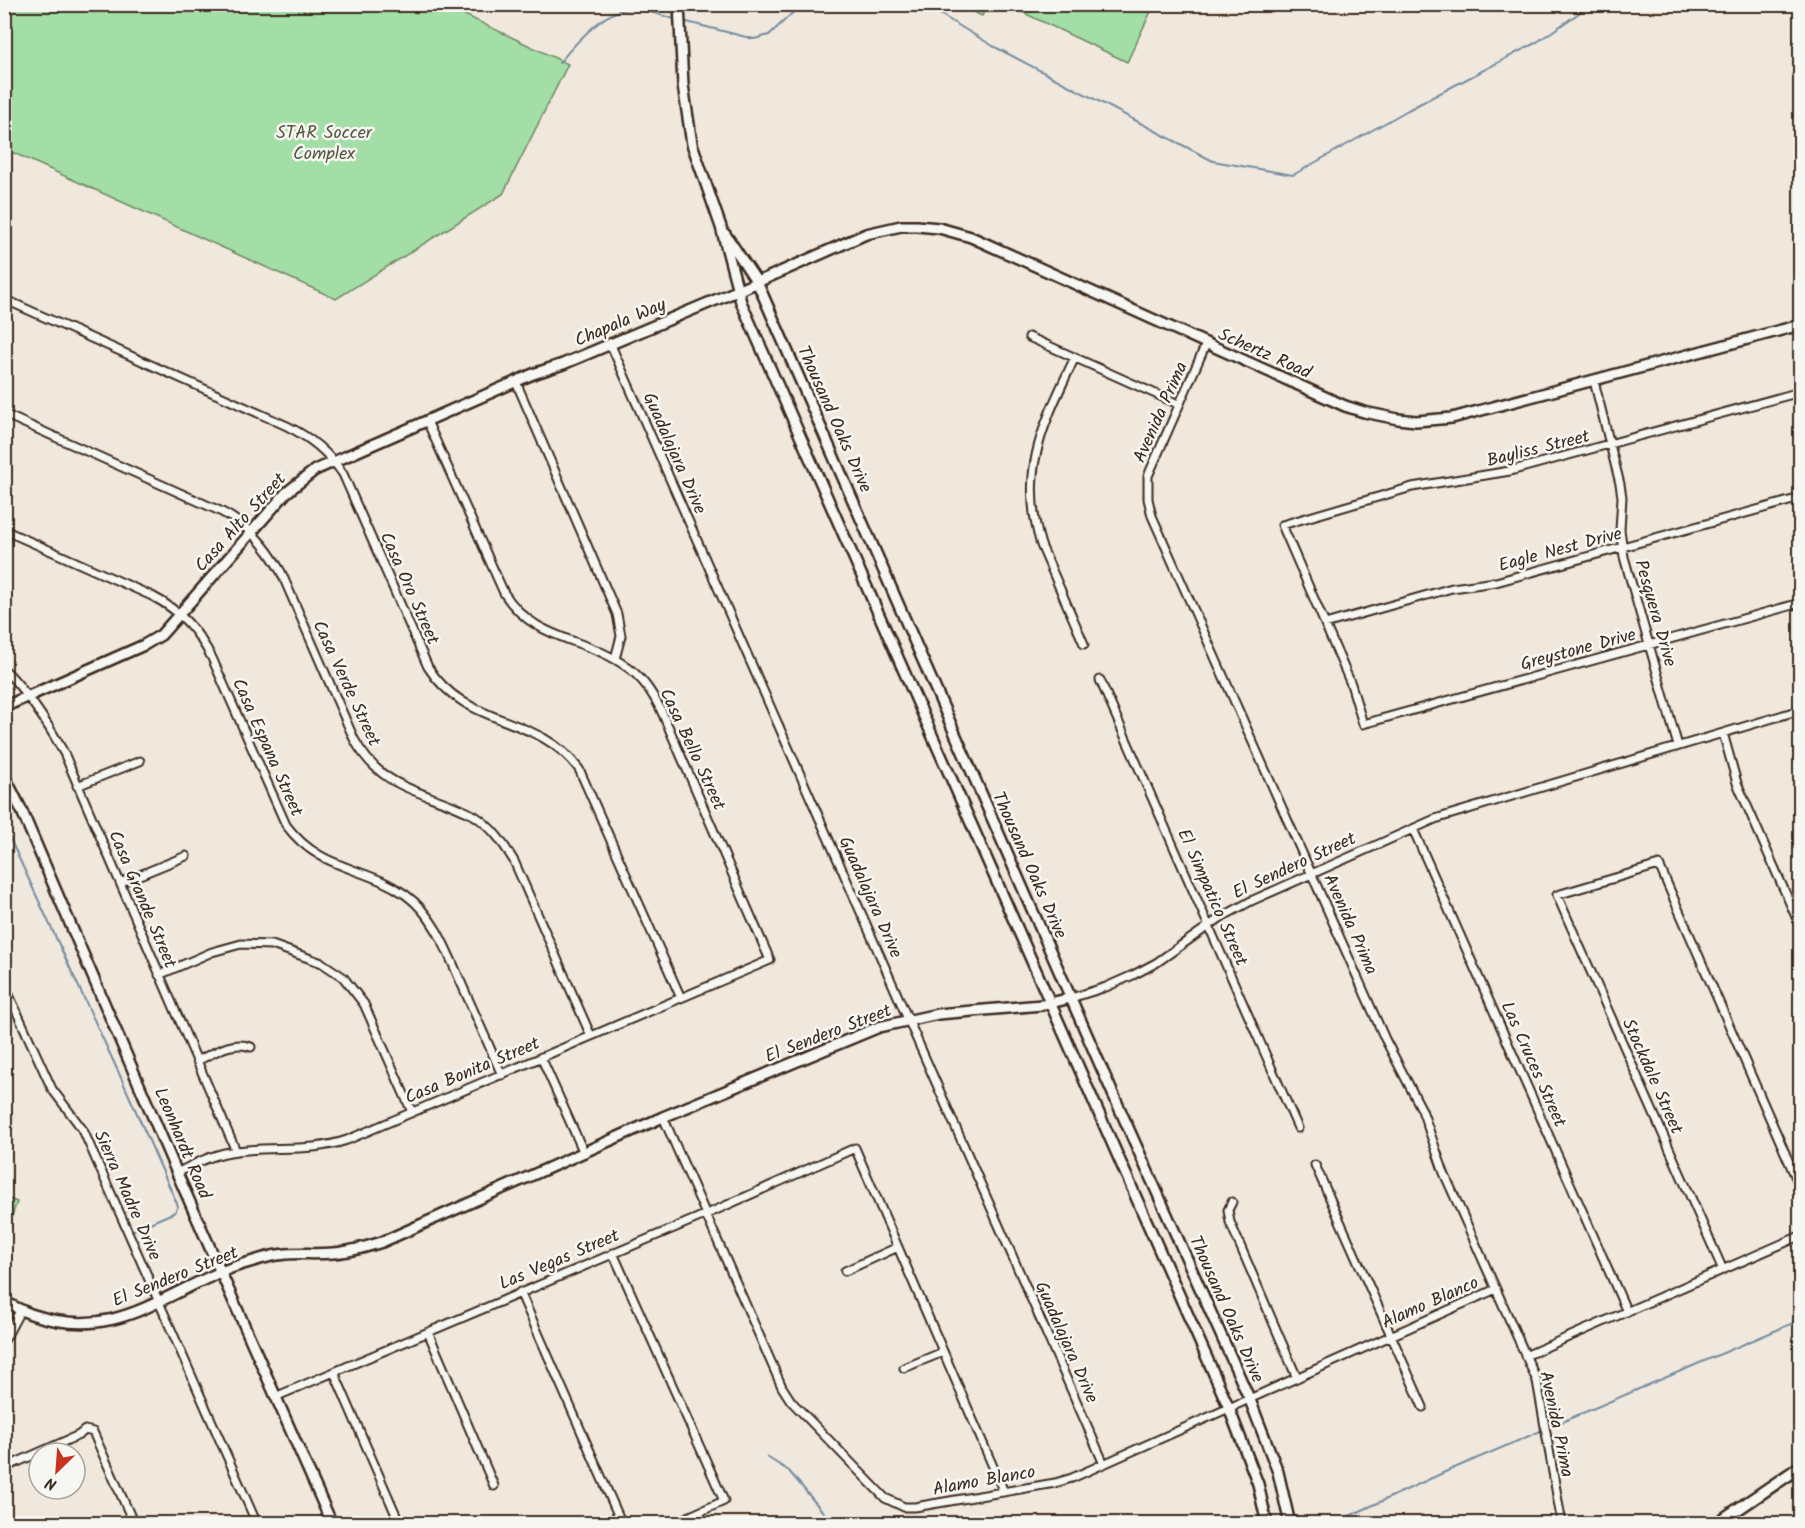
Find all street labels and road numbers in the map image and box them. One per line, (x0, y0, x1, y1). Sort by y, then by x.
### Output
street label: Chapala Way (570, 291, 671, 356)
street label: Schertz Road (1213, 321, 1317, 388)
street label: Thousand Oaks Drive (788, 341, 879, 498)
street label: Avenida Prima (1126, 357, 1197, 468)
street label: Guadalajara Drive (634, 388, 713, 519)
street label: Bayliss Street (1484, 422, 1594, 476)
street label: Casa Alto Street (188, 466, 295, 579)
street label: Eagle Nest Drive (1495, 520, 1625, 581)
street label: Casa Oro Street (371, 528, 447, 651)
street label: Pesquera Drive (1625, 557, 1684, 670)
street label: Casa Verde Street (304, 616, 388, 752)
street label: Greystone Drive (1517, 621, 1639, 680)
street label: Casa Espana Street (223, 674, 311, 822)
street label: Casa Bello Street (651, 684, 733, 816)
street label: Thousand Oaks Drive (983, 787, 1074, 944)
street label: El Simpatico Street (1168, 824, 1255, 972)
street label: El Sendero Street (1228, 825, 1362, 908)
street label: Casa Grande Street (99, 826, 184, 974)
street label: Guadalajara Drive (830, 832, 909, 963)
street label: Avenida Prima (1314, 869, 1385, 980)
street label: El Sendero Street (761, 997, 897, 1072)
street label: Las Cruces Street (1492, 997, 1574, 1133)
street label: Stockdale Street (1613, 1014, 1690, 1140)
street label: Casa Bonita Street (400, 1029, 546, 1113)
street label: Leonhardt Road (145, 1083, 219, 1205)
street label: Sierra Madre Drive (85, 1126, 168, 1265)
street label: Las Vegas Street (495, 1222, 625, 1299)
street label: Thousand Oaks Drive (1180, 1231, 1271, 1388)
street label: El Sendero Street (108, 1239, 244, 1316)
street label: Alamo Blanco (1377, 1269, 1484, 1338)
street label: Guadalajara Drive (1026, 1277, 1105, 1408)
street label: Avenida Prima (1530, 1369, 1581, 1480)
street label: Alamo Blanco (931, 1458, 1038, 1505)

